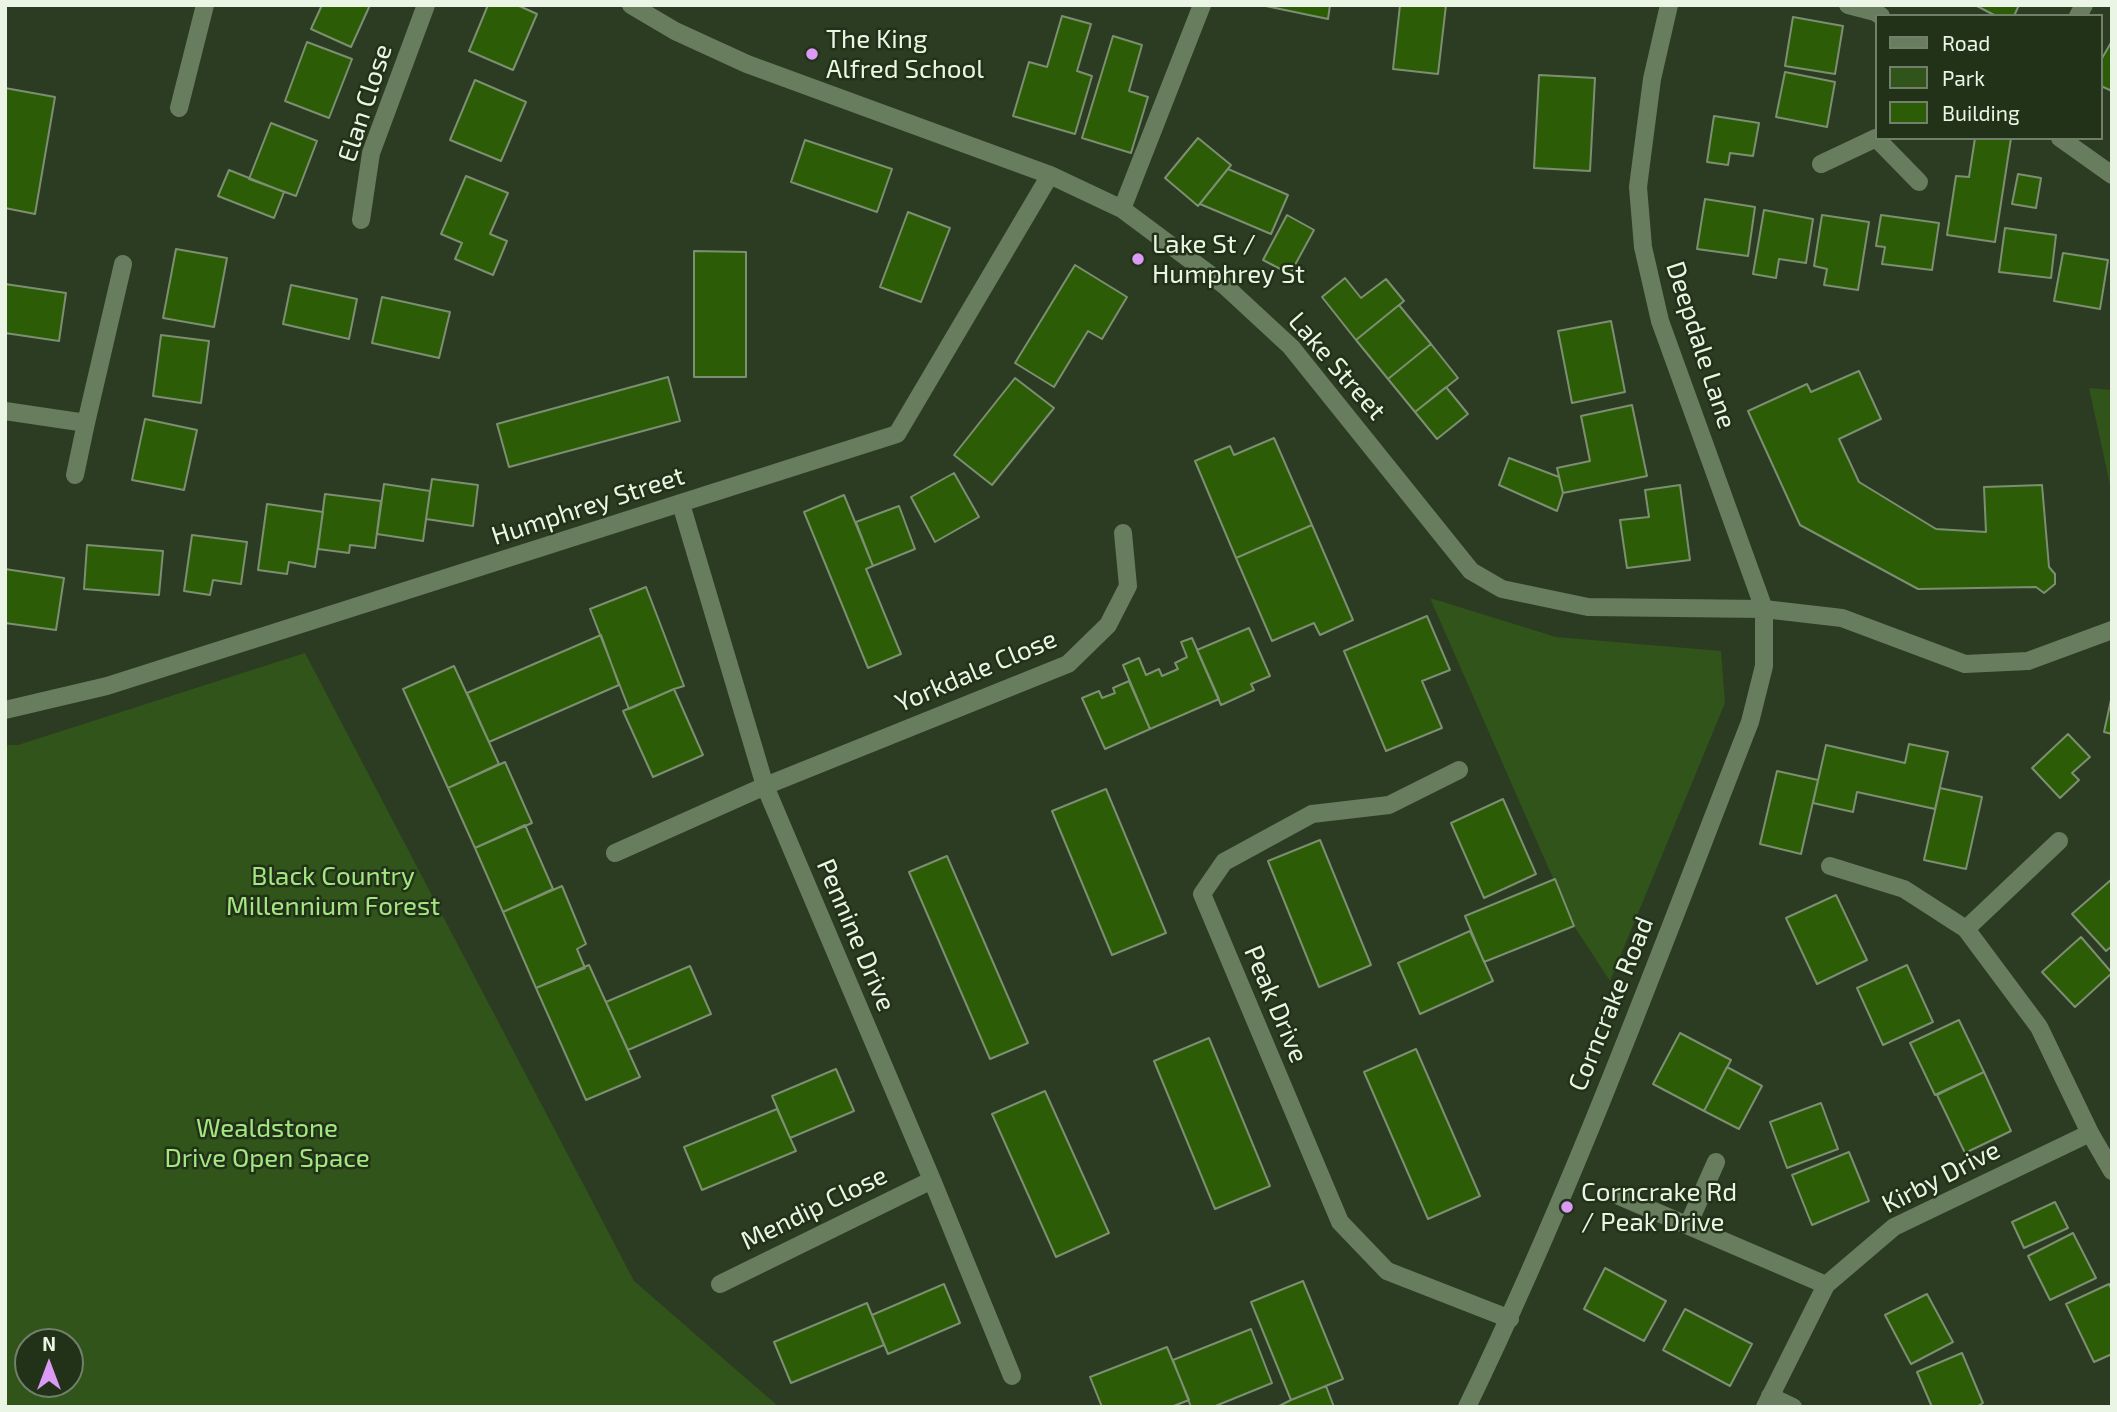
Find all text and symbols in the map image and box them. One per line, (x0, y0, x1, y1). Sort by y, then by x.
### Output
legend (1876, 14, 2103, 140)
place label: The King Alfred School (826, 23, 984, 84)
text: Road (1942, 30, 1990, 55)
street label: Elan Close (331, 40, 399, 166)
marker: The King Alfred School (804, 46, 820, 62)
text: Park (1942, 65, 1985, 90)
text: Building (1942, 100, 2020, 125)
place label: Lake St / Humphrey St (1152, 228, 1305, 290)
marker: Lake St / Humphrey St (1130, 251, 1146, 267)
street label: Deepdale Lane (1659, 258, 1743, 432)
street label: Lake Street (1282, 306, 1392, 426)
street label: Humphrey Street (488, 460, 688, 552)
street label: Yorkdale Close (891, 623, 1061, 719)
street label: Pennine Drive (810, 854, 902, 1016)
park label: Black Country Millennium Forest (226, 860, 440, 922)
street label: Corncrake Road (1562, 912, 1660, 1096)
street label: Peak Drive (1237, 941, 1315, 1067)
park label: Wealdstone Drive Open Space (164, 1112, 370, 1174)
street label: Kirby Drive (1877, 1134, 2005, 1220)
street label: Mendip Close (736, 1159, 892, 1257)
place label: Corncrake Rd / Peak Drive (1581, 1176, 1737, 1238)
marker: Corncrake Rd / Peak Drive (1559, 1199, 1575, 1215)
north arrow (14, 1328, 84, 1398)
text: N (42, 1332, 56, 1355)

